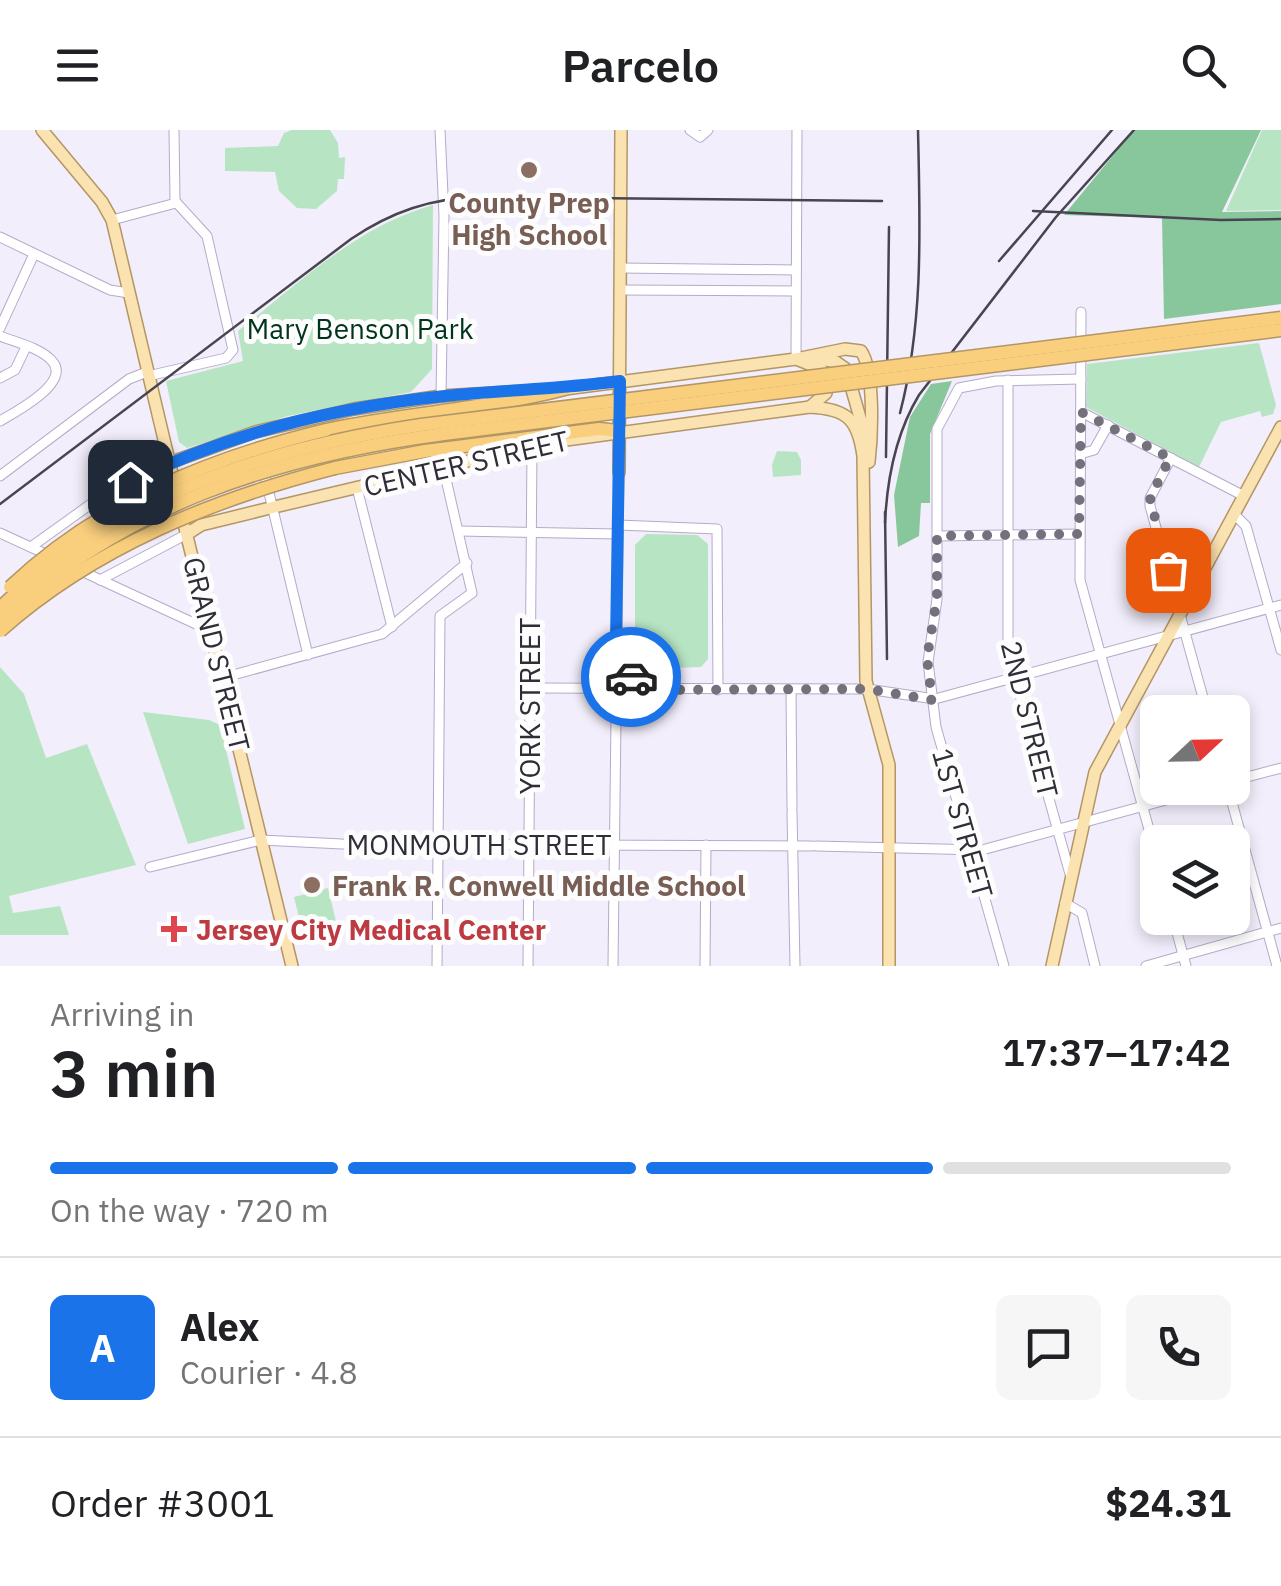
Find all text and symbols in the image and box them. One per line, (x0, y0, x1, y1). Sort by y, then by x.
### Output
text: Parcelo (562, 36, 719, 94)
icon: menu (50, 38, 105, 93)
icon: search (1176, 38, 1231, 93)
marker: County Prep High School (518, 159, 540, 181)
place label: County Prep High School (448, 184, 610, 253)
park label: Mary Benson Park (247, 310, 474, 347)
street label: CENTER STREET (360, 421, 572, 505)
pin (88, 440, 173, 525)
icon: home (103, 455, 158, 510)
pin (1126, 528, 1211, 613)
icon: bag (1141, 543, 1196, 598)
street label: GRAND STREET (175, 553, 259, 755)
street label: YORK STREET (511, 618, 548, 794)
courier (581, 627, 681, 727)
street label: 2ND STREET (993, 637, 1067, 801)
icon: car (604, 650, 659, 705)
north arrow (1140, 695, 1250, 805)
map controls (1140, 695, 1250, 935)
street label: 1ST STREET (924, 744, 1002, 902)
button: layers (1140, 825, 1250, 935)
street label: MONMOUTH STREET (347, 826, 611, 863)
place label: Frank R. Conwell Middle School (332, 867, 745, 904)
marker: Frank R. Conwell Middle School (301, 874, 323, 896)
place label: Jersey City Medical Center (196, 911, 546, 948)
marker: Jersey City Medical Center (161, 916, 187, 942)
text: Arriving in (50, 993, 195, 1035)
text: 17:37–17:42 (1002, 1027, 1231, 1076)
text: 3 min (50, 1030, 218, 1115)
text: On the way · 720 m (50, 1189, 329, 1231)
button: chat (996, 1295, 1101, 1400)
button: phone (1126, 1295, 1231, 1400)
text: Alex (180, 1302, 260, 1351)
text: A (89, 1323, 116, 1372)
text: Courier · 4.8 (180, 1351, 358, 1393)
text: Order #3001 (50, 1478, 275, 1527)
text: $24.31 (1105, 1478, 1231, 1527)

